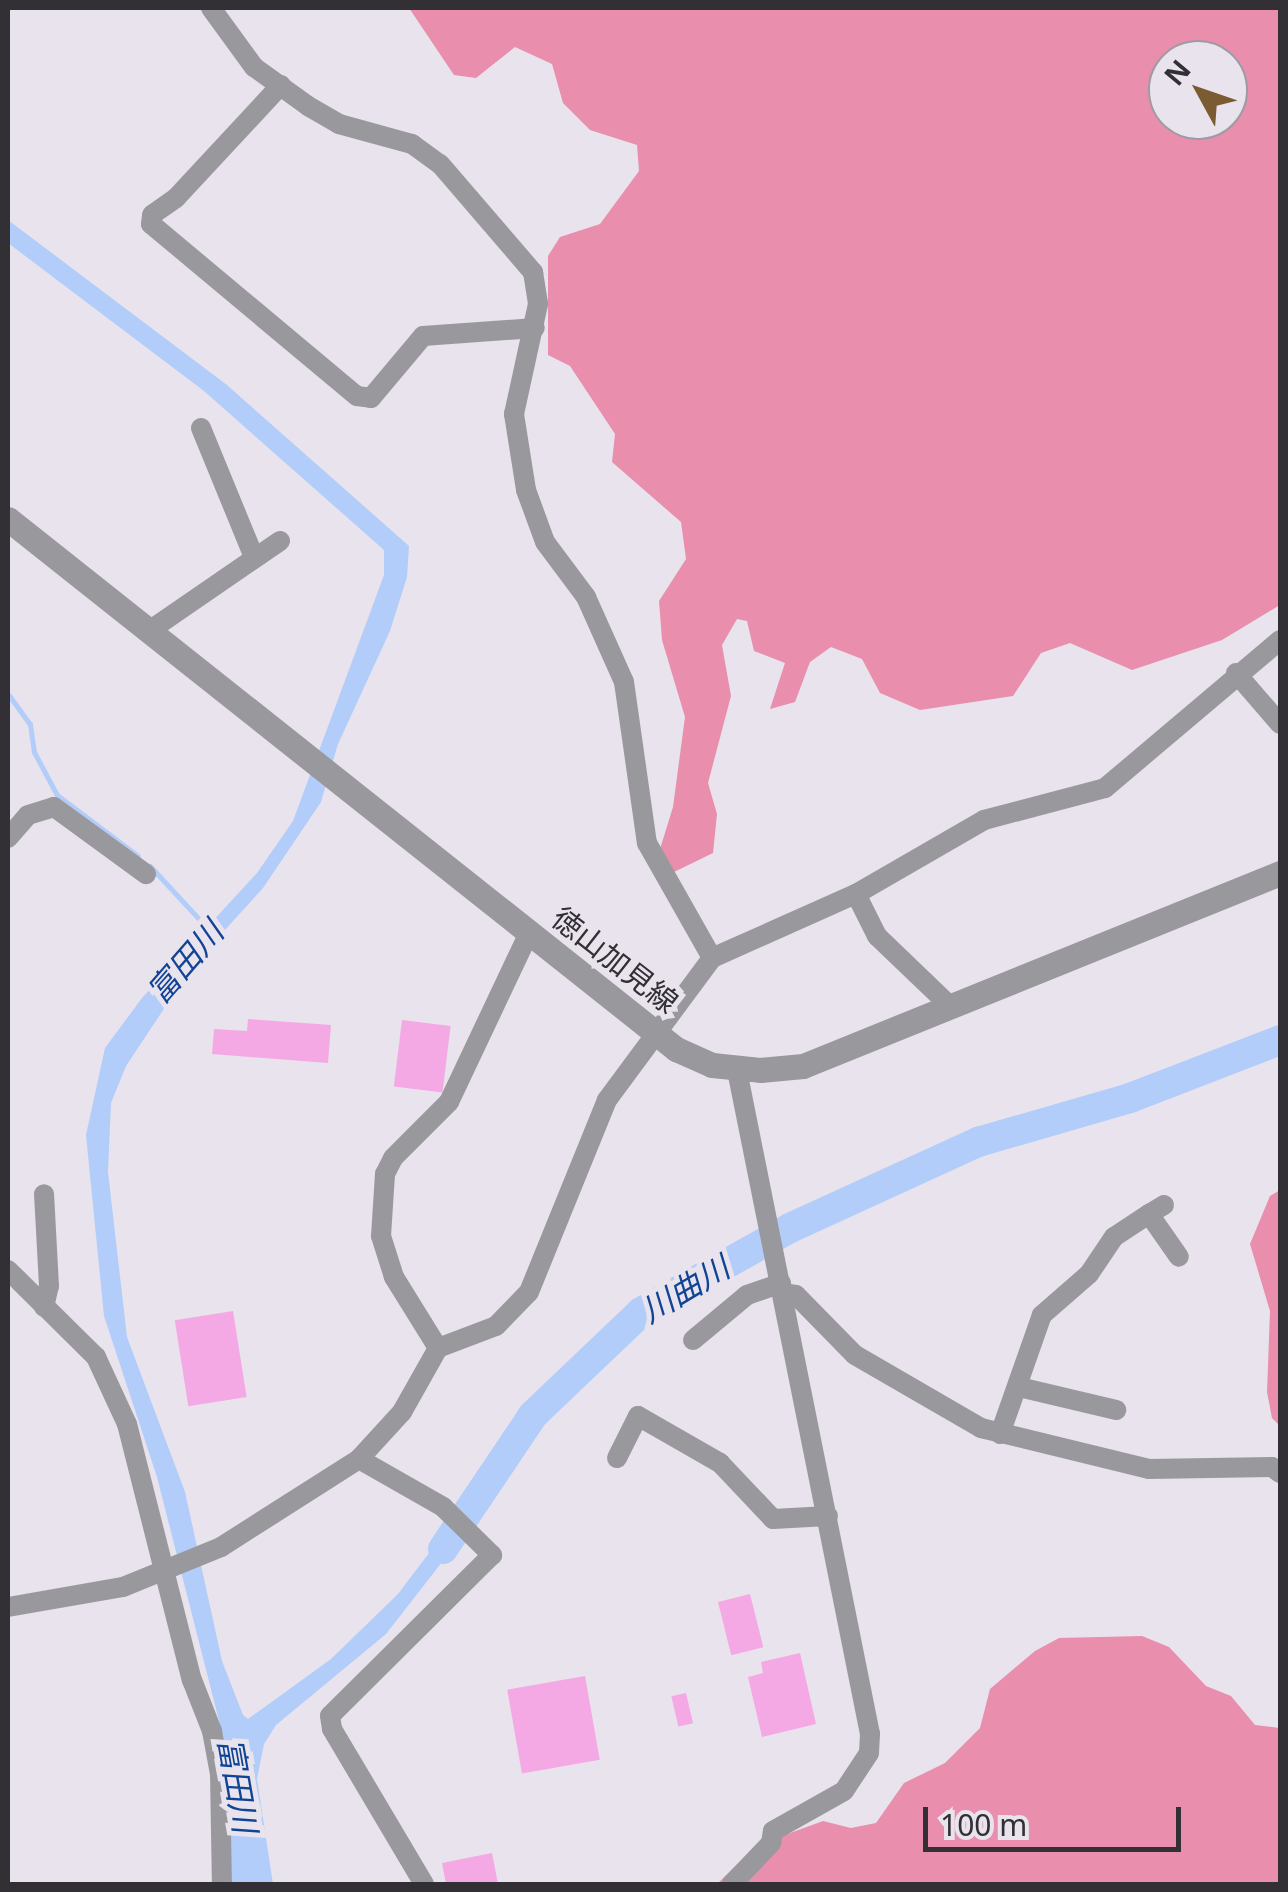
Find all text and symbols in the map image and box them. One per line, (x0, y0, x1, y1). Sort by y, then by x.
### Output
north arrow (1148, 40, 1248, 140)
text: N (1155, 51, 1198, 93)
street label: 徳山加見線 (545, 900, 685, 1020)
water label: 富田川 (139, 913, 231, 1011)
water label: 川曲川 (634, 1248, 736, 1330)
water label: 富田川 (211, 1734, 265, 1836)
scale bar (928, 1787, 1186, 1849)
text: 100 m (940, 1804, 1027, 1845)

